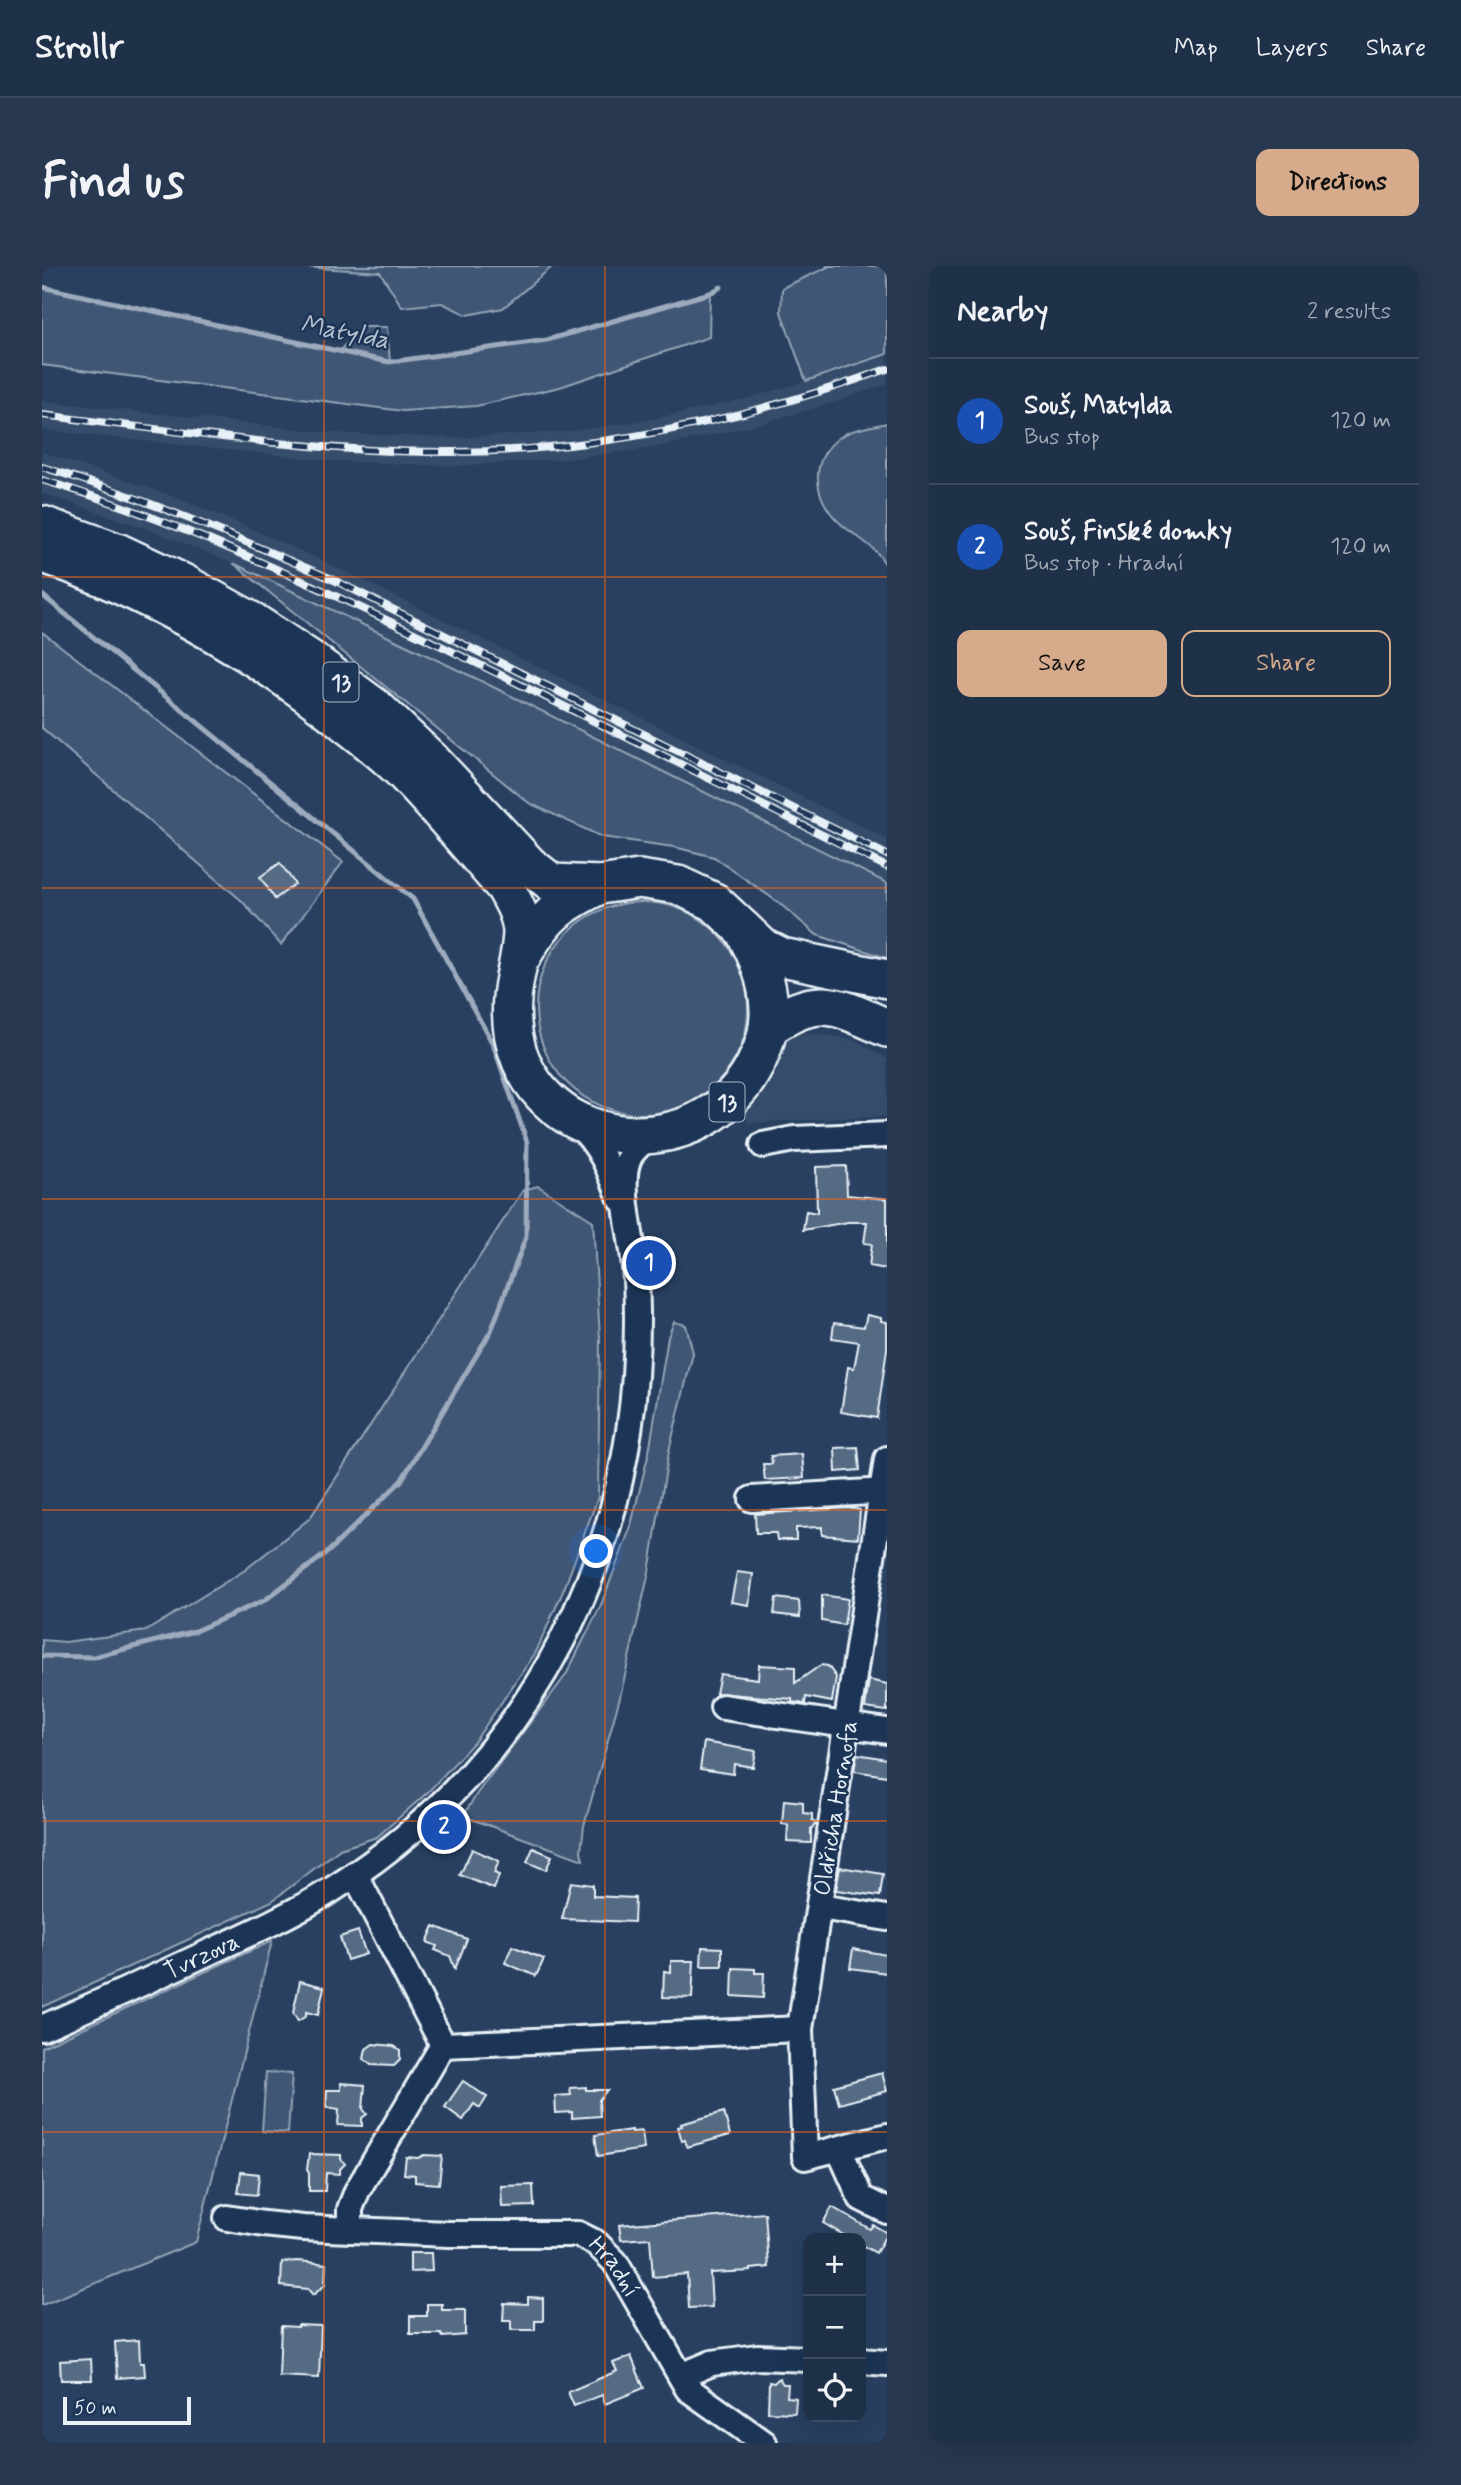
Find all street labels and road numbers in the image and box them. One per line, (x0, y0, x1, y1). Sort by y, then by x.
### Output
road number: 13 (324, 662, 358, 702)
road number: 13 (710, 1082, 744, 1122)
street label: Oldřicha Hornofa (807, 1718, 866, 1898)
street label: Tvrzova (159, 1926, 245, 1988)
street label: Hradní (581, 2230, 646, 2303)

